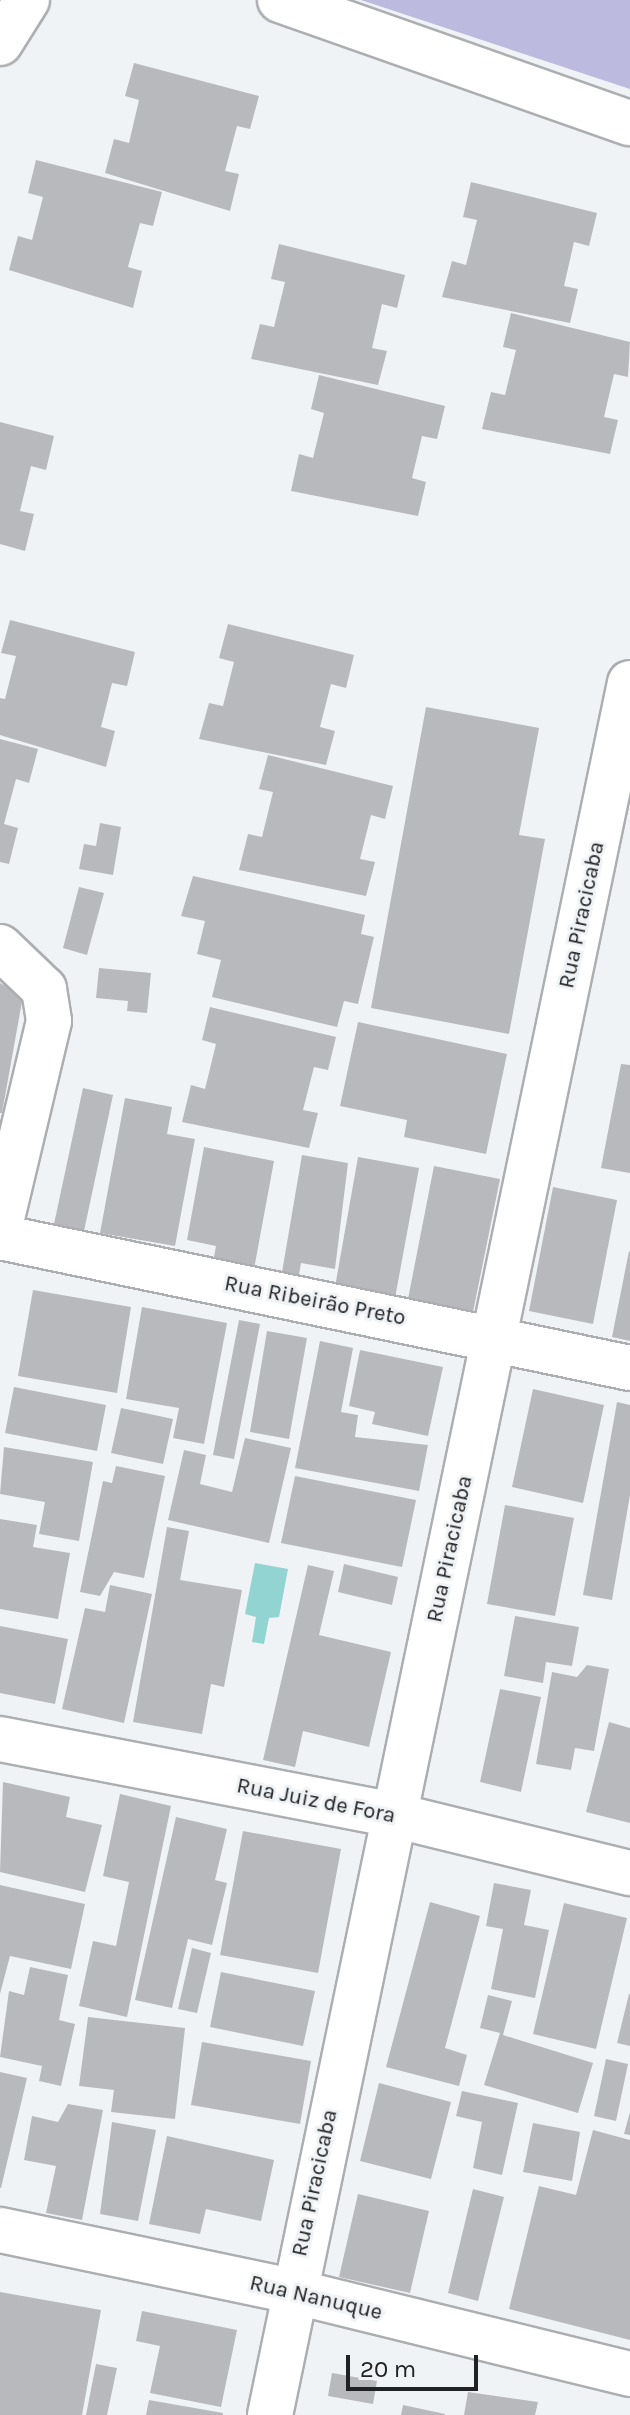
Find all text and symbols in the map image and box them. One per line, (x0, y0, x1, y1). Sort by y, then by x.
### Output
street label: Rua Piracicaba (554, 839, 610, 991)
street label: Rua Ribeirão Preto (222, 1270, 408, 1332)
street label: Rua Piracicaba (422, 1473, 478, 1625)
street label: Rua Juiz de Fora (234, 1773, 398, 1829)
street label: Rua Piracicaba (287, 2107, 343, 2259)
street label: Rua Nanuque (247, 2270, 385, 2326)
scale bar (350, 2339, 482, 2389)
text: 20 m (360, 2355, 416, 2383)

